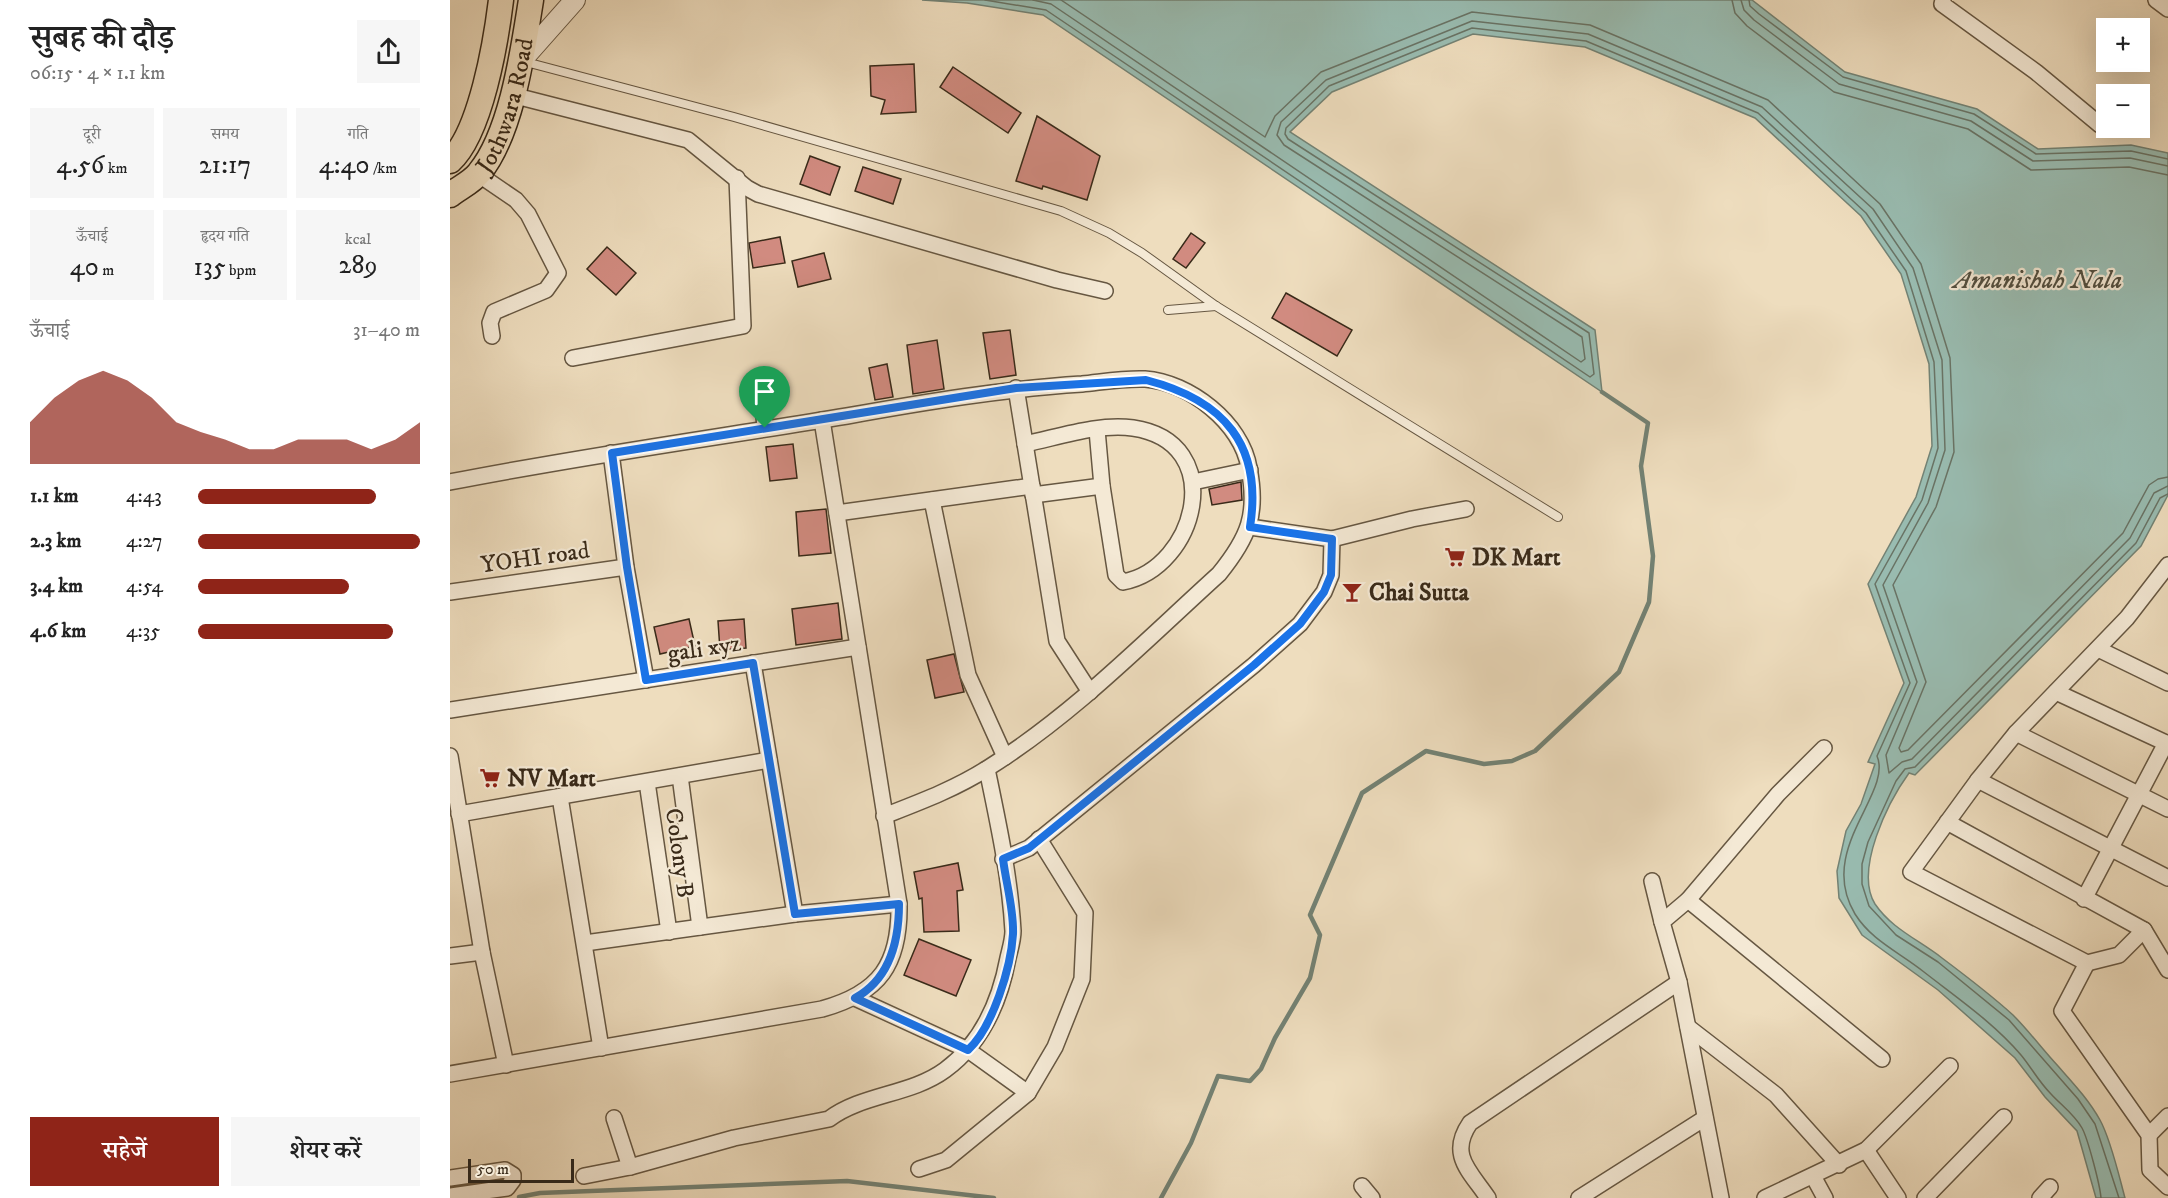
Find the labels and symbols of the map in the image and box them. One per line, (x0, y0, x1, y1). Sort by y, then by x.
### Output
street label: Jothwara Road (468, 36, 541, 181)
water label: Amanishah Nala (1951, 264, 2122, 297)
pin (739, 366, 790, 428)
street label: YOHI road (479, 536, 591, 580)
place label: DK Mart (1472, 543, 1561, 573)
supermarket icon: DK Mart (1443, 545, 1467, 569)
place label: Chai Sutta (1369, 578, 1470, 608)
bar icon: Chai Sutta (1340, 580, 1364, 604)
street label: gali xyz (665, 628, 744, 670)
place label: NV Mart (507, 764, 596, 794)
supermarket icon: NV Mart (478, 766, 502, 790)
street label: Colony B (658, 806, 700, 900)
scale bar (468, 1156, 574, 1184)

